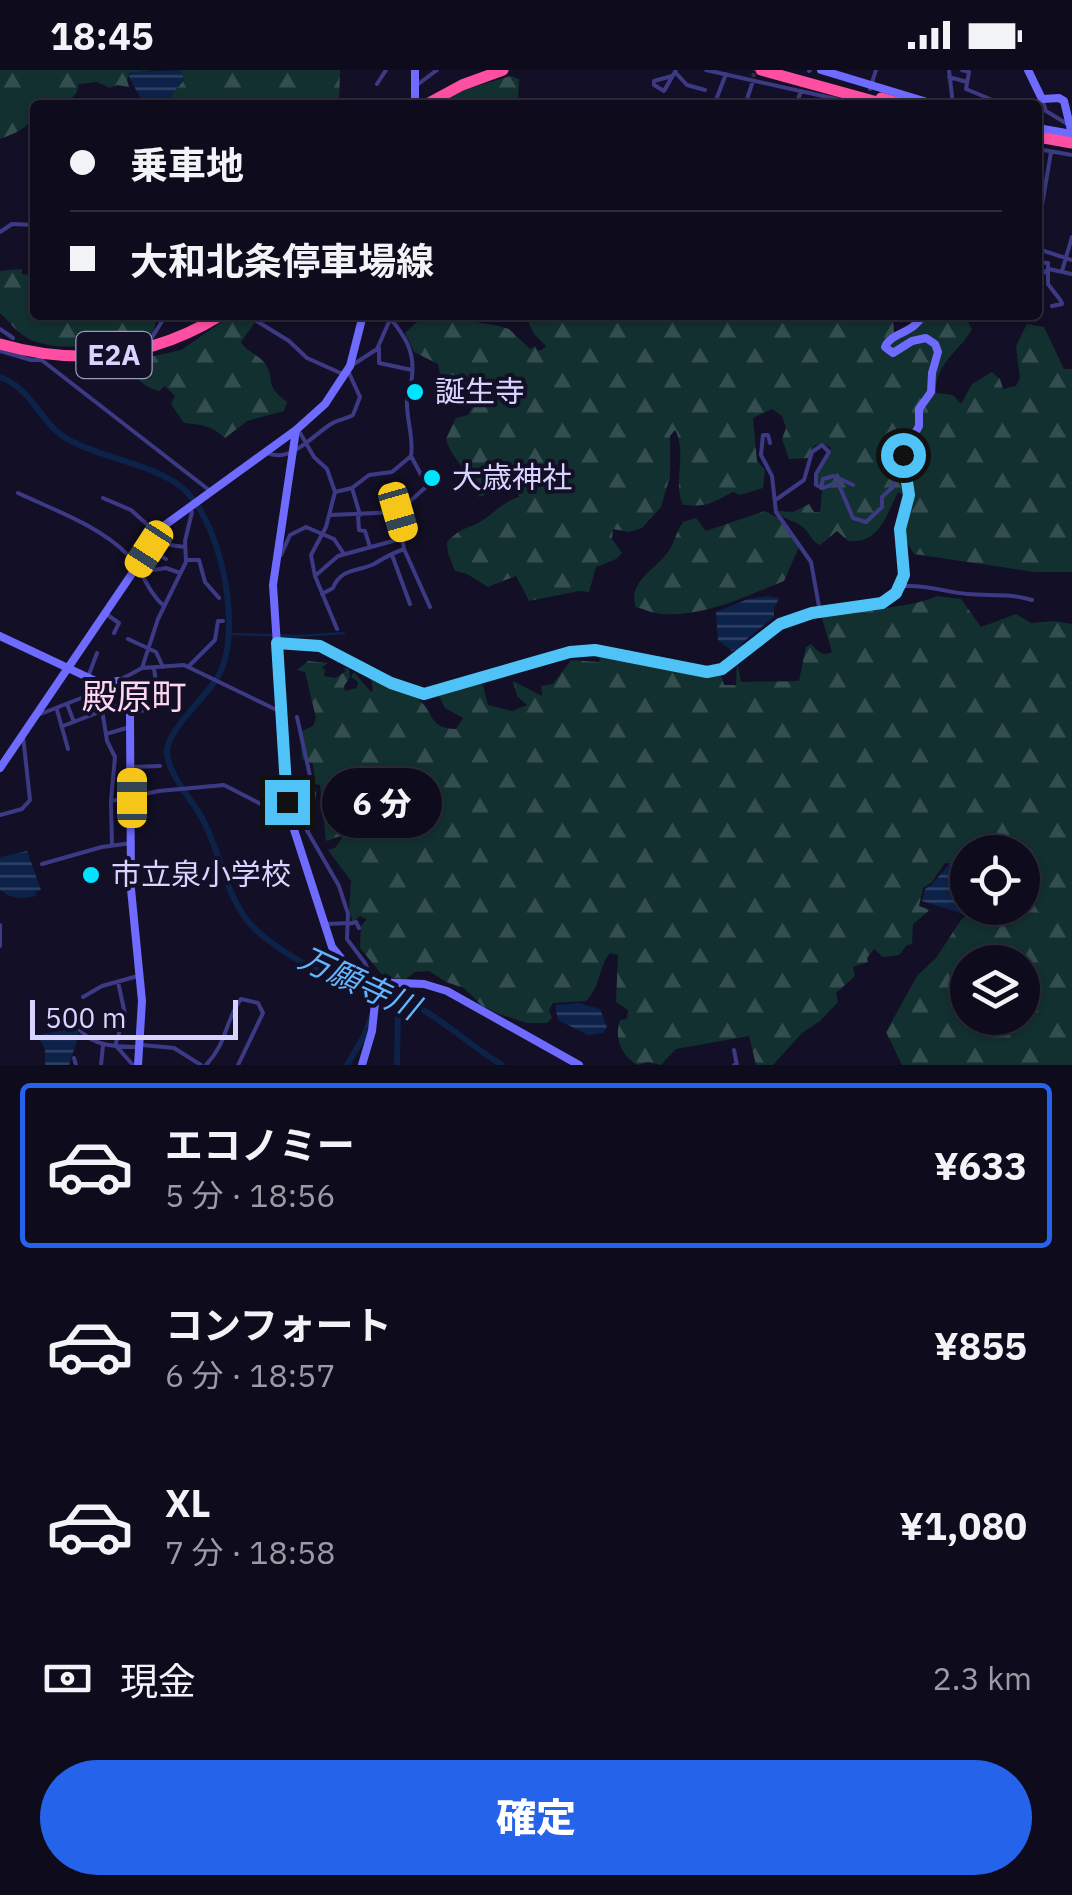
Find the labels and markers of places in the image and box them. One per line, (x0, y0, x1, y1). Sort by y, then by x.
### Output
place label: 誕生寺 (435, 371, 525, 410)
marker: 誕生寺 (404, 381, 426, 403)
place label: 大歳神社 (452, 457, 572, 496)
marker: 大歳神社 (421, 467, 443, 489)
place label: 市立泉小学校 (111, 854, 291, 893)
marker: 市立泉小学校 (80, 864, 102, 886)

